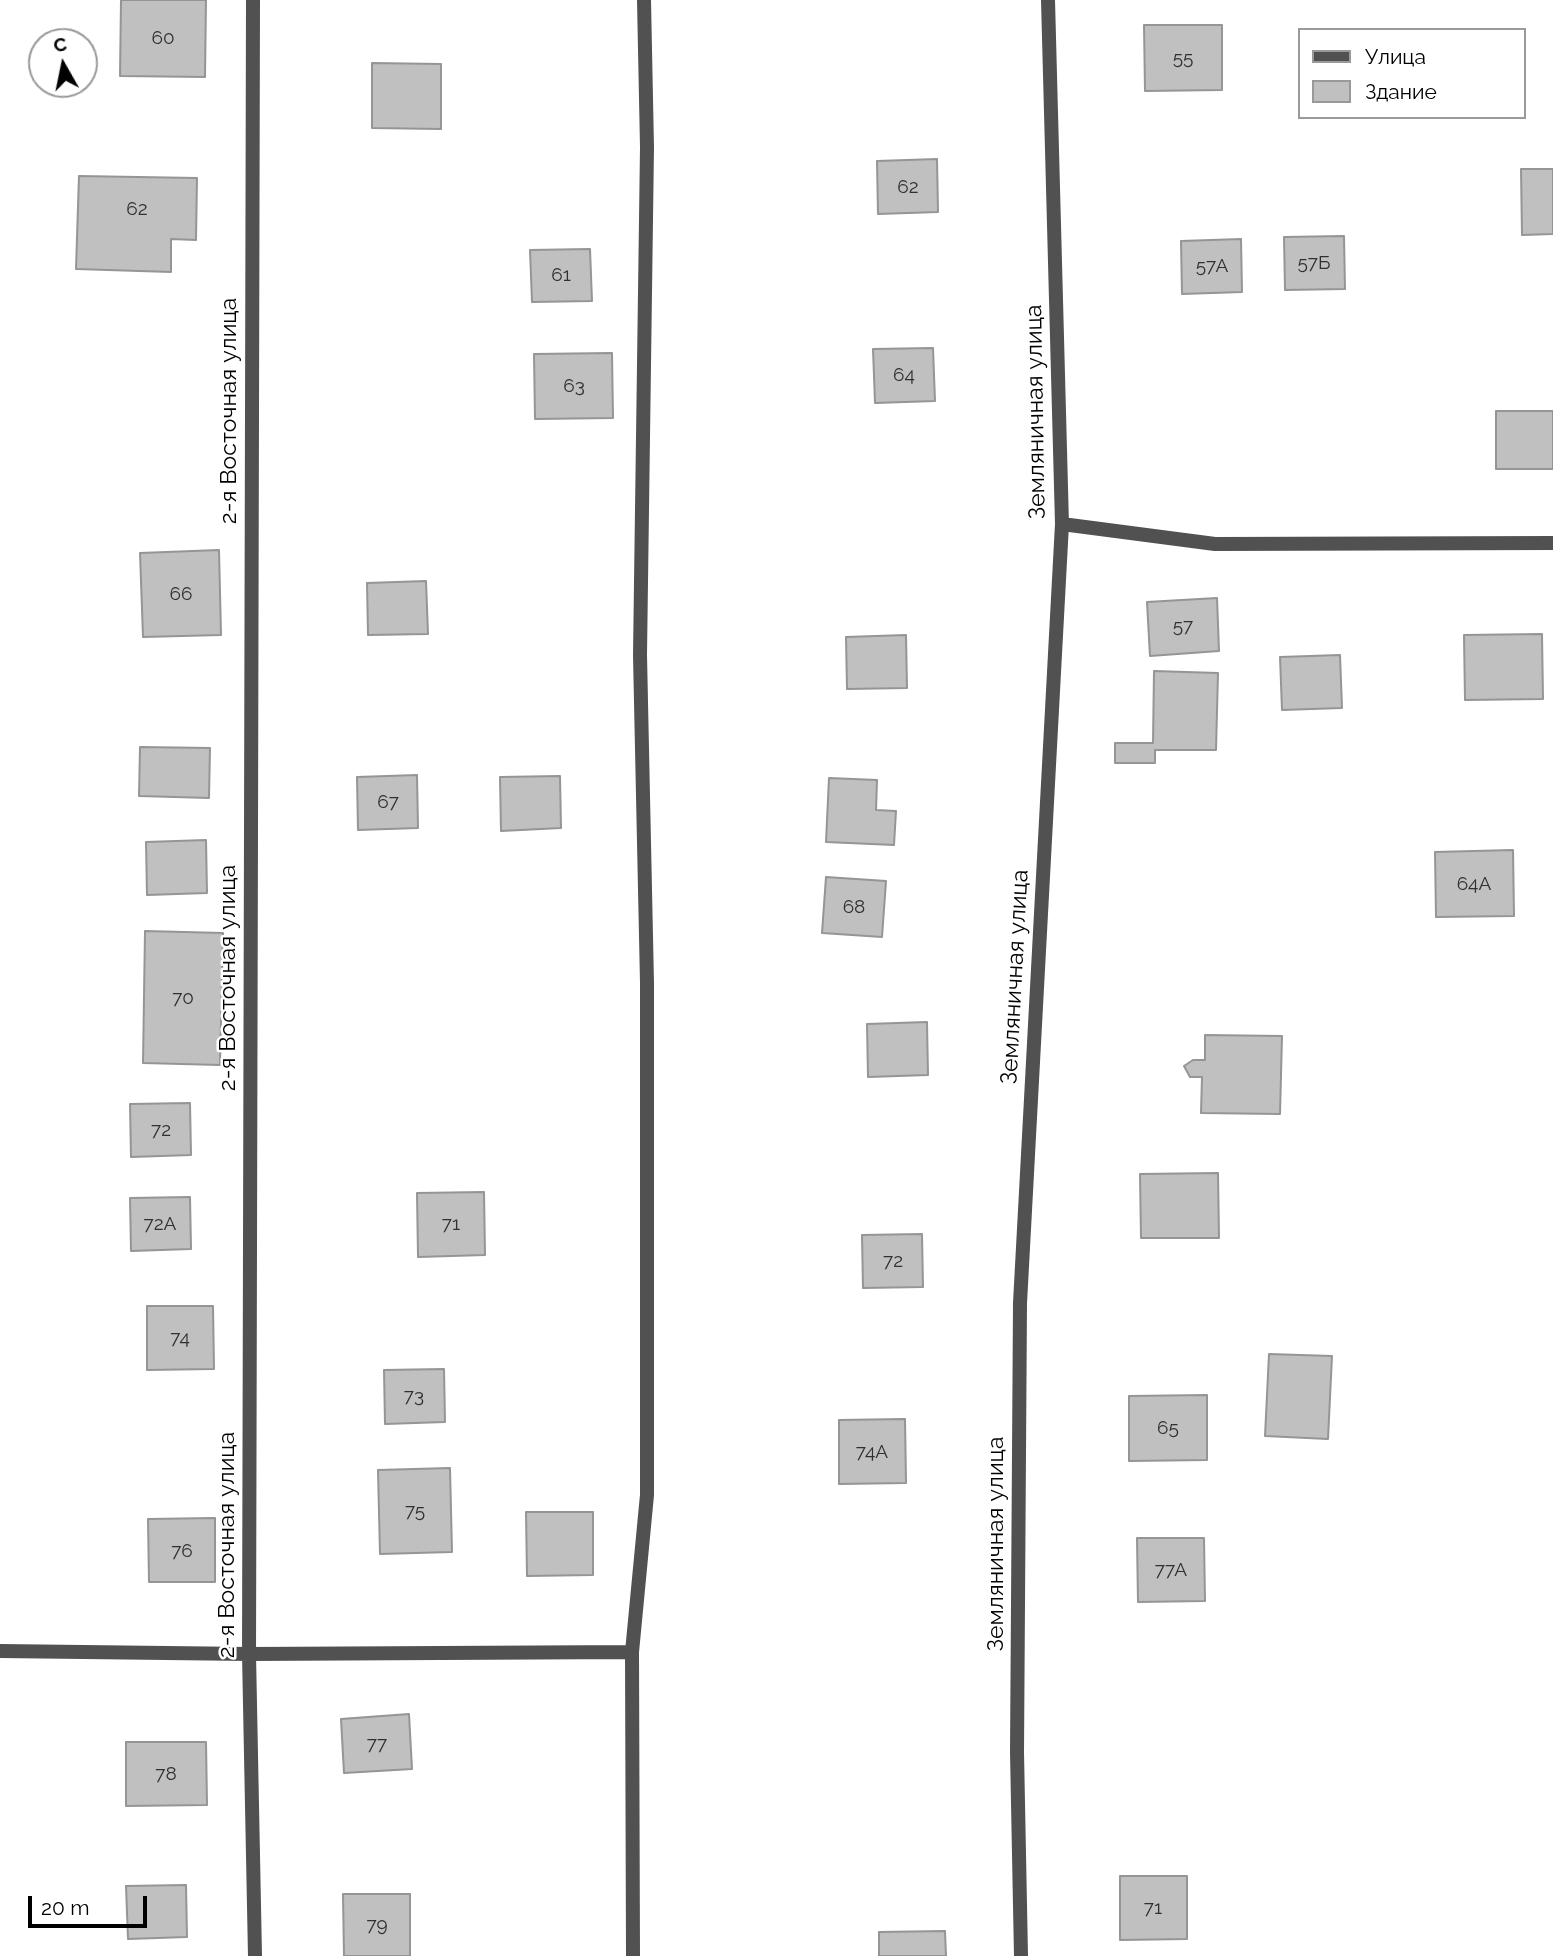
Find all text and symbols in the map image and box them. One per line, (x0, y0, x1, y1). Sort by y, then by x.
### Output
house number: 60 (151, 27, 175, 49)
north arrow (28, 28, 98, 98)
legend (1298, 28, 1525, 119)
text: С (52, 32, 68, 56)
text: Улица (1365, 44, 1426, 69)
house number: 55 (1173, 47, 1193, 69)
text: Здание (1365, 79, 1437, 104)
house number: 62 (897, 176, 919, 198)
house number: 62 (126, 198, 148, 220)
house number: 57Б (1298, 252, 1330, 274)
house number: 57А (1196, 255, 1228, 277)
house number: 61 (551, 264, 571, 286)
street label: 2-я Восточная улица (215, 298, 243, 524)
street label: Земляничная улица (1020, 304, 1052, 520)
house number: 64 (893, 364, 915, 386)
house number: 63 (563, 375, 585, 397)
house number: 66 (170, 583, 192, 605)
house number: 57 (1173, 615, 1193, 637)
house number: 67 (377, 791, 399, 813)
street label: 2-я Восточная улица (214, 865, 242, 1091)
street label: Земляничная улица (996, 869, 1034, 1085)
house number: 64А (1457, 873, 1491, 895)
house number: 68 (843, 896, 865, 918)
house number: 70 (172, 987, 194, 1009)
house number: 72 (151, 1119, 171, 1141)
house number: 72А (144, 1213, 176, 1235)
house number: 71 (442, 1213, 460, 1235)
house number: 72 (883, 1250, 903, 1272)
house number: 74 (170, 1327, 190, 1349)
house number: 73 (404, 1385, 424, 1407)
house number: 65 (1157, 1417, 1179, 1439)
street label: 2-я Восточная улица (213, 1432, 241, 1658)
street label: Земляничная улица (982, 1437, 1010, 1651)
house number: 74А (856, 1441, 888, 1463)
house number: 75 (405, 1500, 425, 1522)
house number: 76 (171, 1540, 193, 1562)
house number: 77А (1155, 1559, 1187, 1581)
house number: 77 (367, 1733, 387, 1755)
house number: 78 (155, 1763, 177, 1785)
scale bar (32, 1882, 150, 1926)
text: 20 m (41, 1895, 89, 1920)
house number: 71 (1144, 1897, 1162, 1919)
house number: 79 (366, 1914, 388, 1936)

